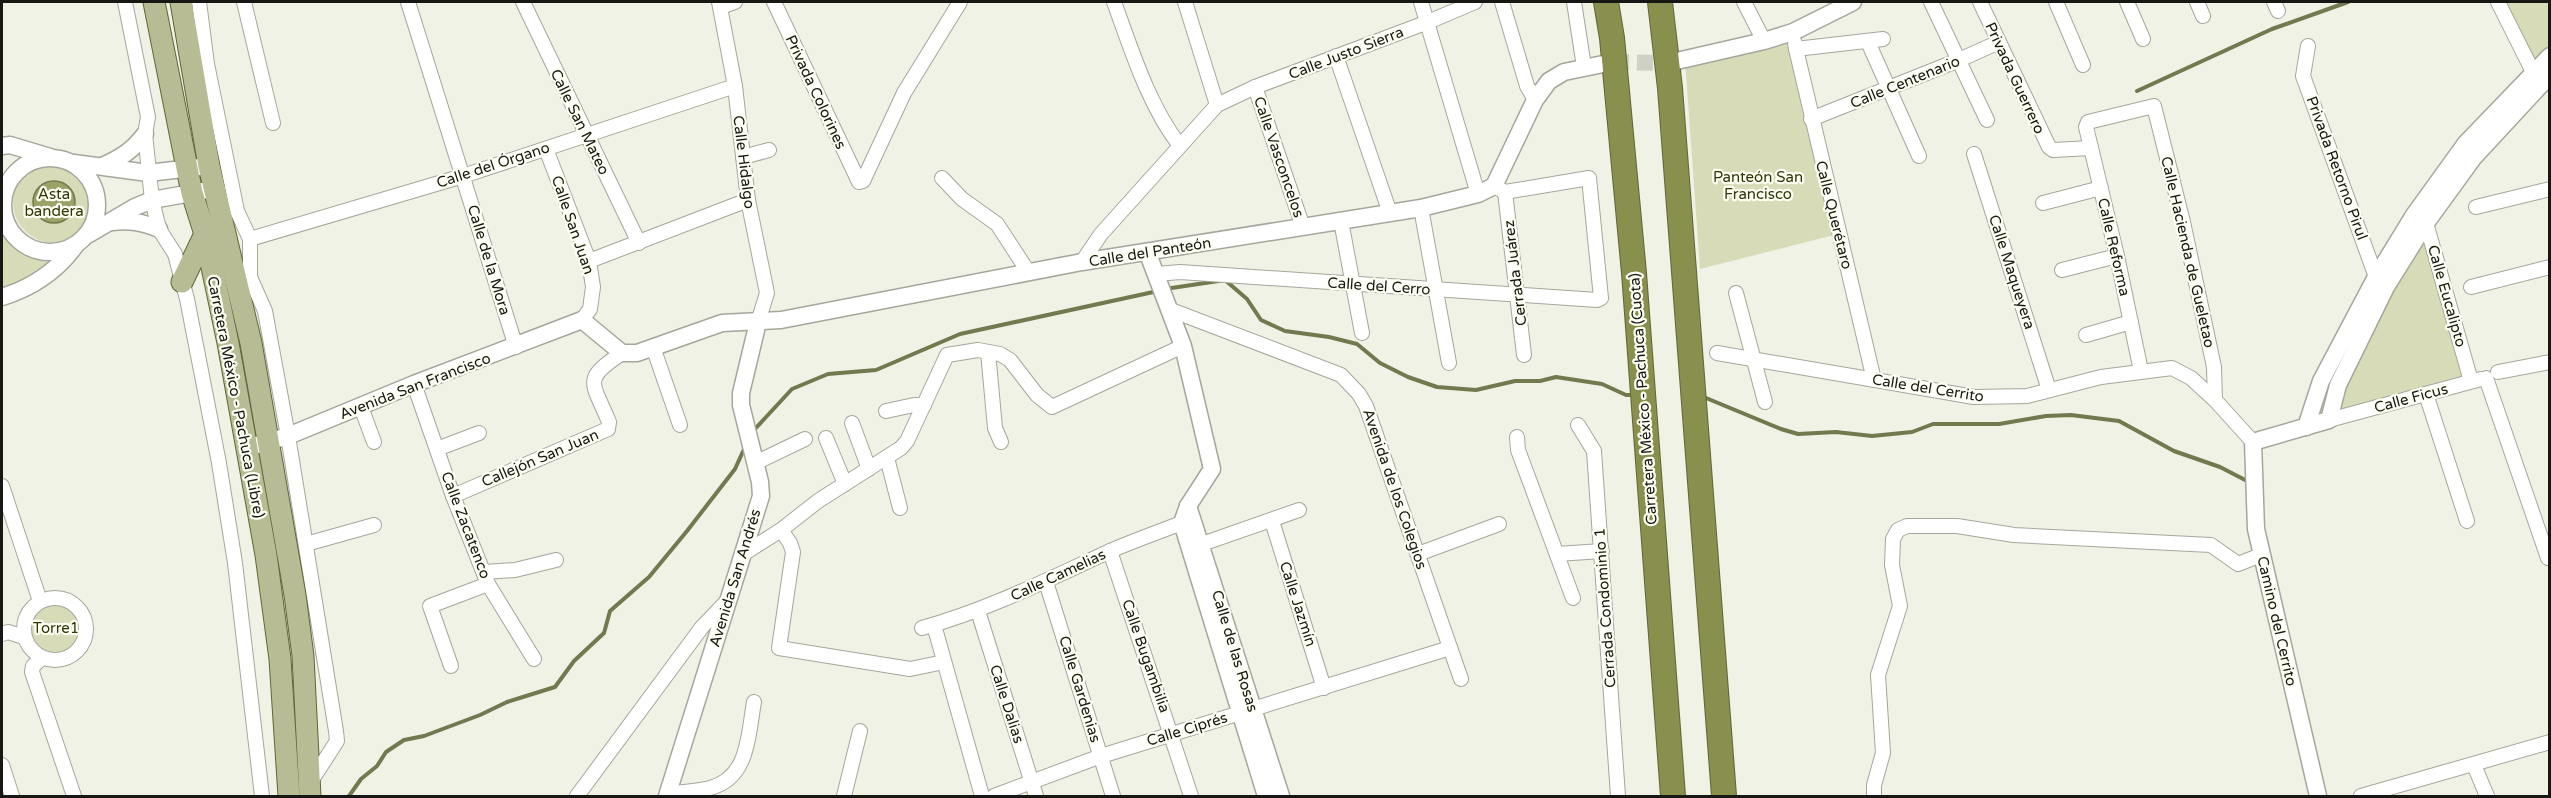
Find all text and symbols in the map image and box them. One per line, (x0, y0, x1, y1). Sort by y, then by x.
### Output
street label: Privada Guerrero (1981, 19, 2049, 137)
street label: Calle Justo Sierra (1286, 23, 1406, 83)
street label: Privada Colorines (782, 32, 850, 152)
street label: Calle Centenario (1848, 52, 1962, 112)
street label: Calle San Mateo (547, 66, 613, 178)
street label: Calle Vasconcelos (1250, 94, 1308, 220)
street label: Privada Retorno Pirul (2303, 94, 2371, 242)
street label: Calle Hidalgo (729, 114, 759, 210)
street label: Calle del Órgano (434, 138, 552, 192)
street label: Calle Hacienda de Gueletao (2157, 155, 2219, 349)
street label: Calle Querétaro (1812, 159, 1856, 271)
park label: Panteón San Francisco (1713, 168, 1803, 203)
street label: Calle San Juan (548, 173, 598, 277)
park label: Asta bandera (24, 185, 84, 220)
street label: Calle Reforma (2094, 196, 2134, 298)
street label: Calle de la Mora (464, 203, 514, 317)
street label: Calle Maqueyera (1985, 212, 2039, 332)
street label: Cerrada Juárez (1500, 219, 1530, 327)
street label: Calle del Panteón (1087, 233, 1213, 271)
street label: Calle Eucalipto (2424, 243, 2470, 349)
street label: Calle del Cerro (1327, 273, 1431, 299)
street label: Carretera México - Pachuca (Cuota) (1625, 273, 1661, 525)
street label: Carretera México - Pachuca (Libre) (204, 274, 268, 520)
street label: Avenida San Francisco (337, 349, 493, 423)
street label: Calle del Cerrito (1871, 370, 1985, 406)
street label: Calle Ficus (2372, 380, 2450, 416)
street label: Avenida de los Colegios (1359, 406, 1431, 572)
street label: Callejón San Juan (479, 425, 601, 491)
street label: Calle Zacatenco (437, 469, 495, 581)
street label: Avenida San Andrés (705, 507, 765, 649)
street label: Cerrada Condominio 1 (1590, 527, 1620, 689)
street label: Calle Camelias (1008, 545, 1108, 605)
street label: Camino del Cerrito (2253, 554, 2301, 688)
street label: Calle Jazmín (1276, 559, 1320, 649)
street label: Calle de las Rosas (1208, 588, 1262, 714)
street label: Calle Bugambilia (1118, 597, 1174, 715)
park label: Torre1 (33, 619, 79, 637)
street label: Calle Gardenias (1055, 634, 1105, 744)
street label: Calle Dalias (986, 663, 1028, 745)
street label: Calle Ciprés (1144, 708, 1230, 750)

